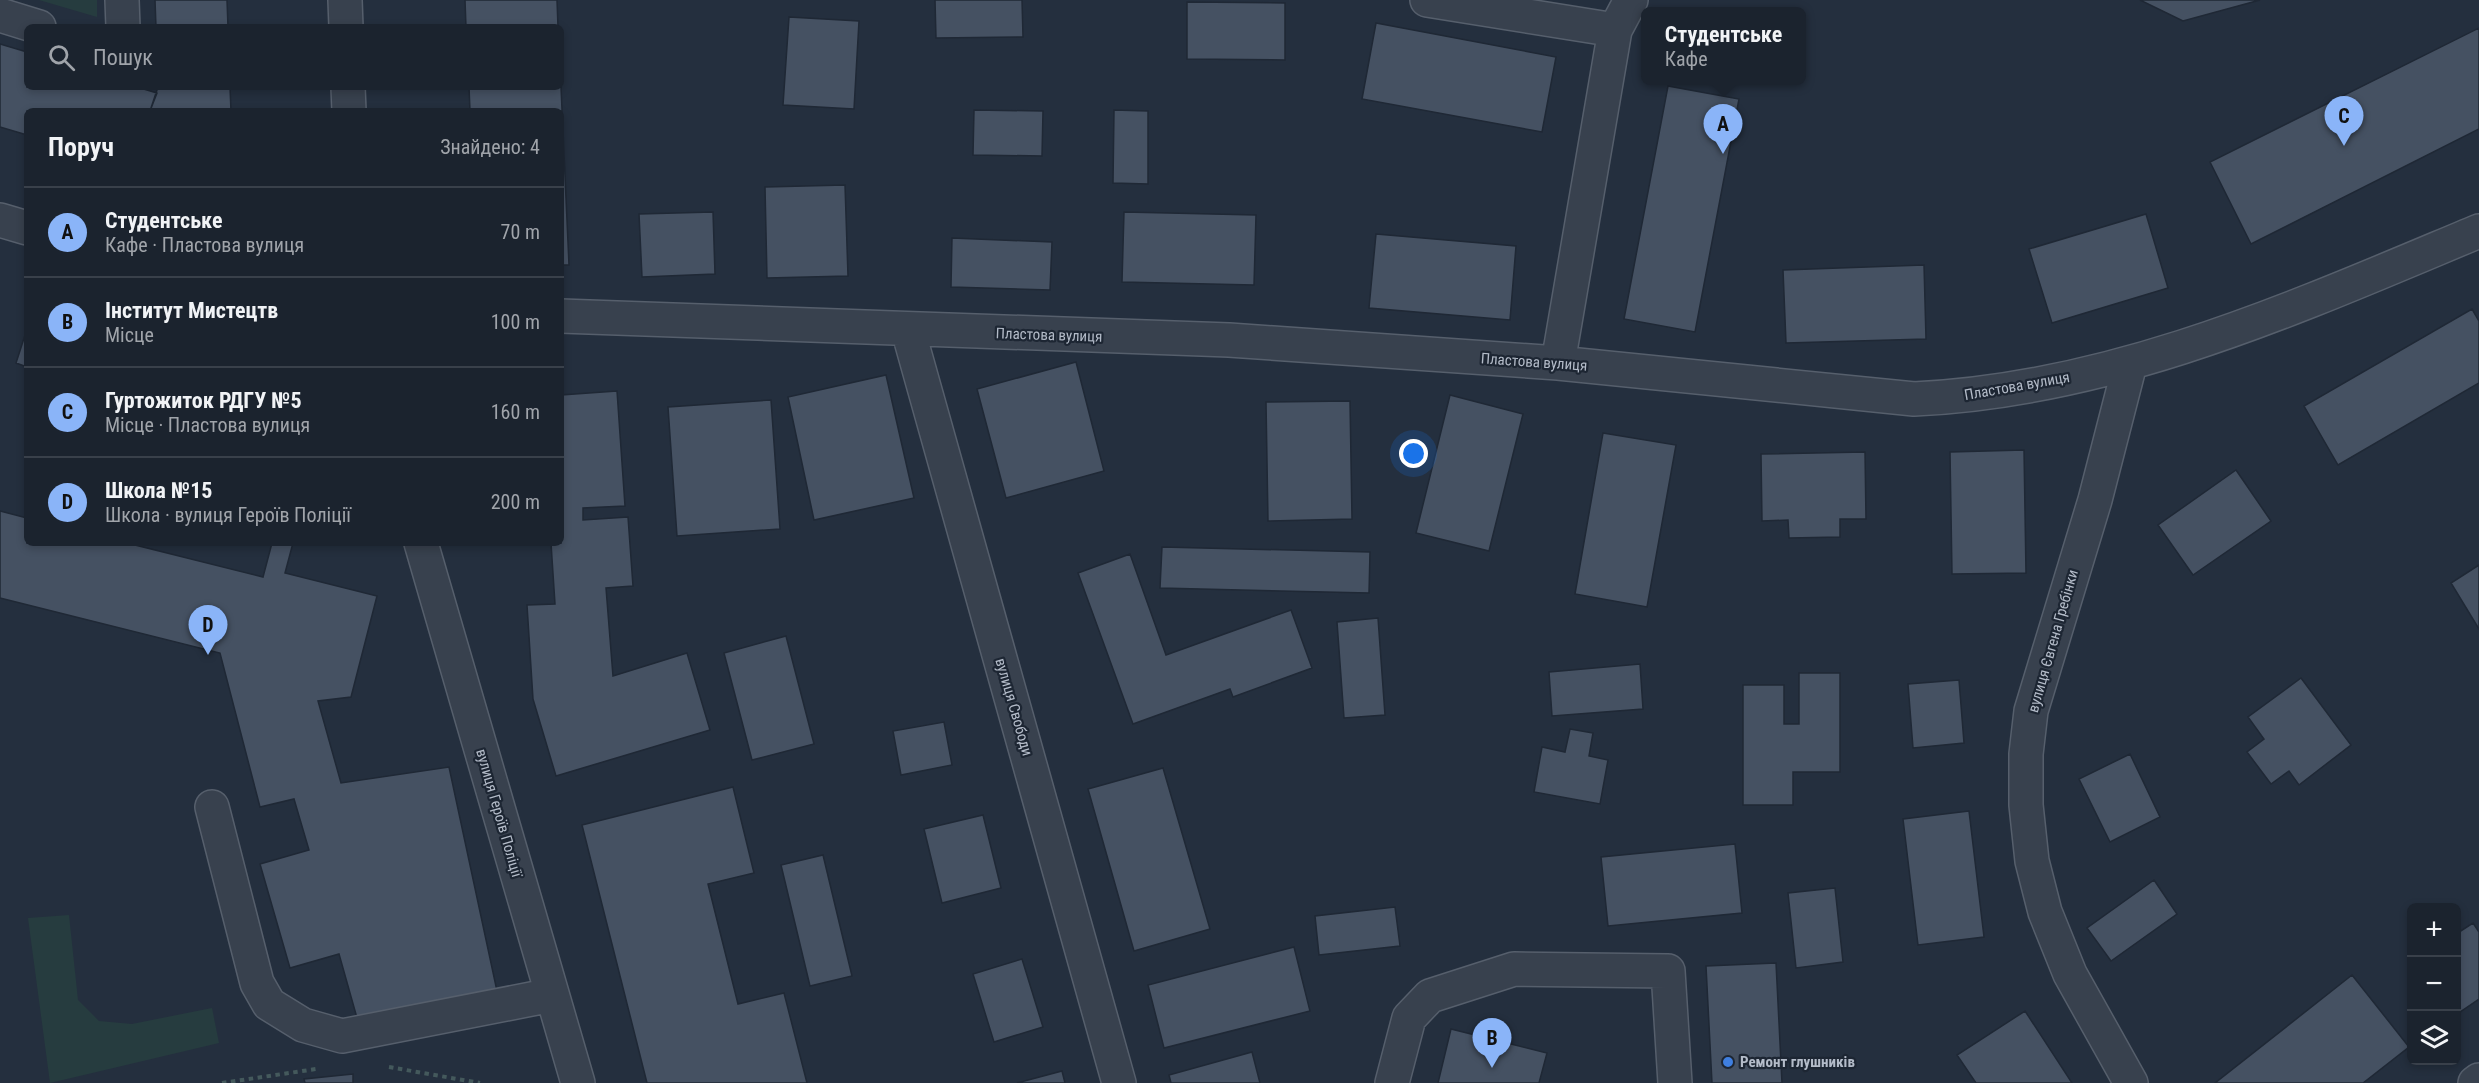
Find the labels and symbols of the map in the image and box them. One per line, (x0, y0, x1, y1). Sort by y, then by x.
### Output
pin: C (2324, 96, 2364, 146)
pin: A (1704, 104, 1742, 154)
street label: Пластова вулиця (995, 324, 1103, 346)
street label: Пластова вулиця (1480, 349, 1588, 375)
street label: Пластова вулиця (1963, 368, 2071, 404)
your location (1399, 439, 1428, 468)
street label: вулиця Євгена Гребінки (2024, 567, 2082, 715)
pin: D (188, 606, 228, 655)
street label: вулиця Свободи (991, 656, 1037, 758)
street label: вулиця Героїв Поліції (472, 747, 526, 881)
pin: B (1472, 1018, 1512, 1068)
place label: Ремонт глушників (1740, 1053, 1855, 1071)
marker: Ремонт глушників (1721, 1055, 1735, 1069)

